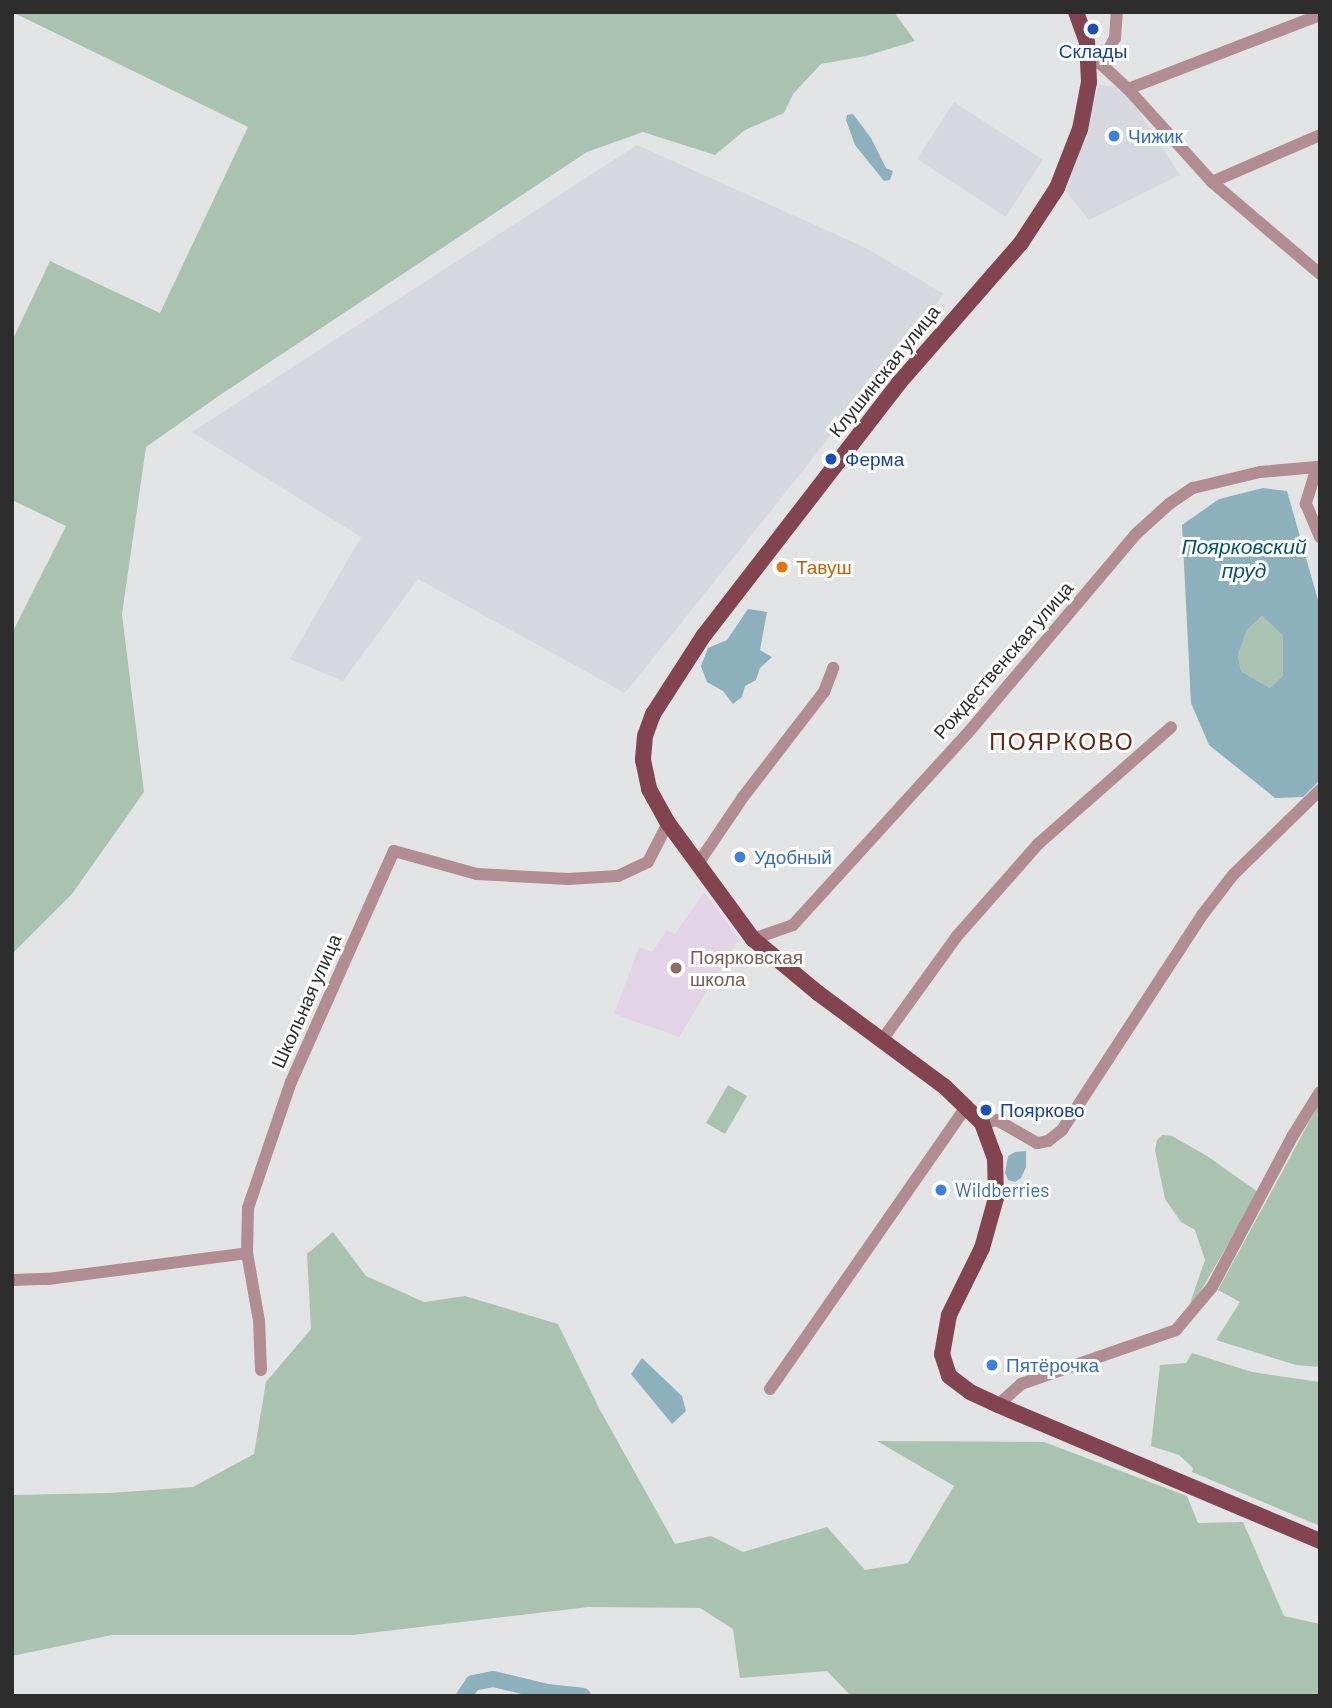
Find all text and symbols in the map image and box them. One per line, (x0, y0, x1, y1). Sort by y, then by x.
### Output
marker: Склады (1085, 21, 1101, 37)
place label: Склады (1059, 40, 1127, 62)
place label: Чижик (1128, 125, 1183, 147)
marker: Чижик (1106, 128, 1122, 144)
street label: Клушинская улица (824, 300, 944, 442)
place label: Ферма (845, 448, 904, 470)
marker: Ферма (823, 451, 839, 467)
water label: Поярковский пруд (1181, 533, 1307, 583)
place label: Тавуш (796, 556, 852, 578)
marker: Тавуш (774, 559, 790, 575)
street label: Рождественская улица (929, 577, 1077, 743)
district label: ПОЯРКОВО (990, 727, 1134, 755)
place label: Удобный (754, 846, 832, 868)
marker: Удобный (732, 849, 748, 865)
street label: Школьная улица (266, 930, 346, 1072)
place label: Поярковская школа (690, 946, 803, 990)
marker: Поярковская школа (668, 960, 684, 976)
place label: Поярково (1000, 1099, 1085, 1121)
marker: Поярково (978, 1102, 994, 1118)
place label: Wildberries (955, 1179, 1049, 1201)
marker: Wildberries (933, 1182, 949, 1198)
place label: Пятёрочка (1006, 1354, 1099, 1376)
marker: Пятёрочка (984, 1357, 1000, 1373)

